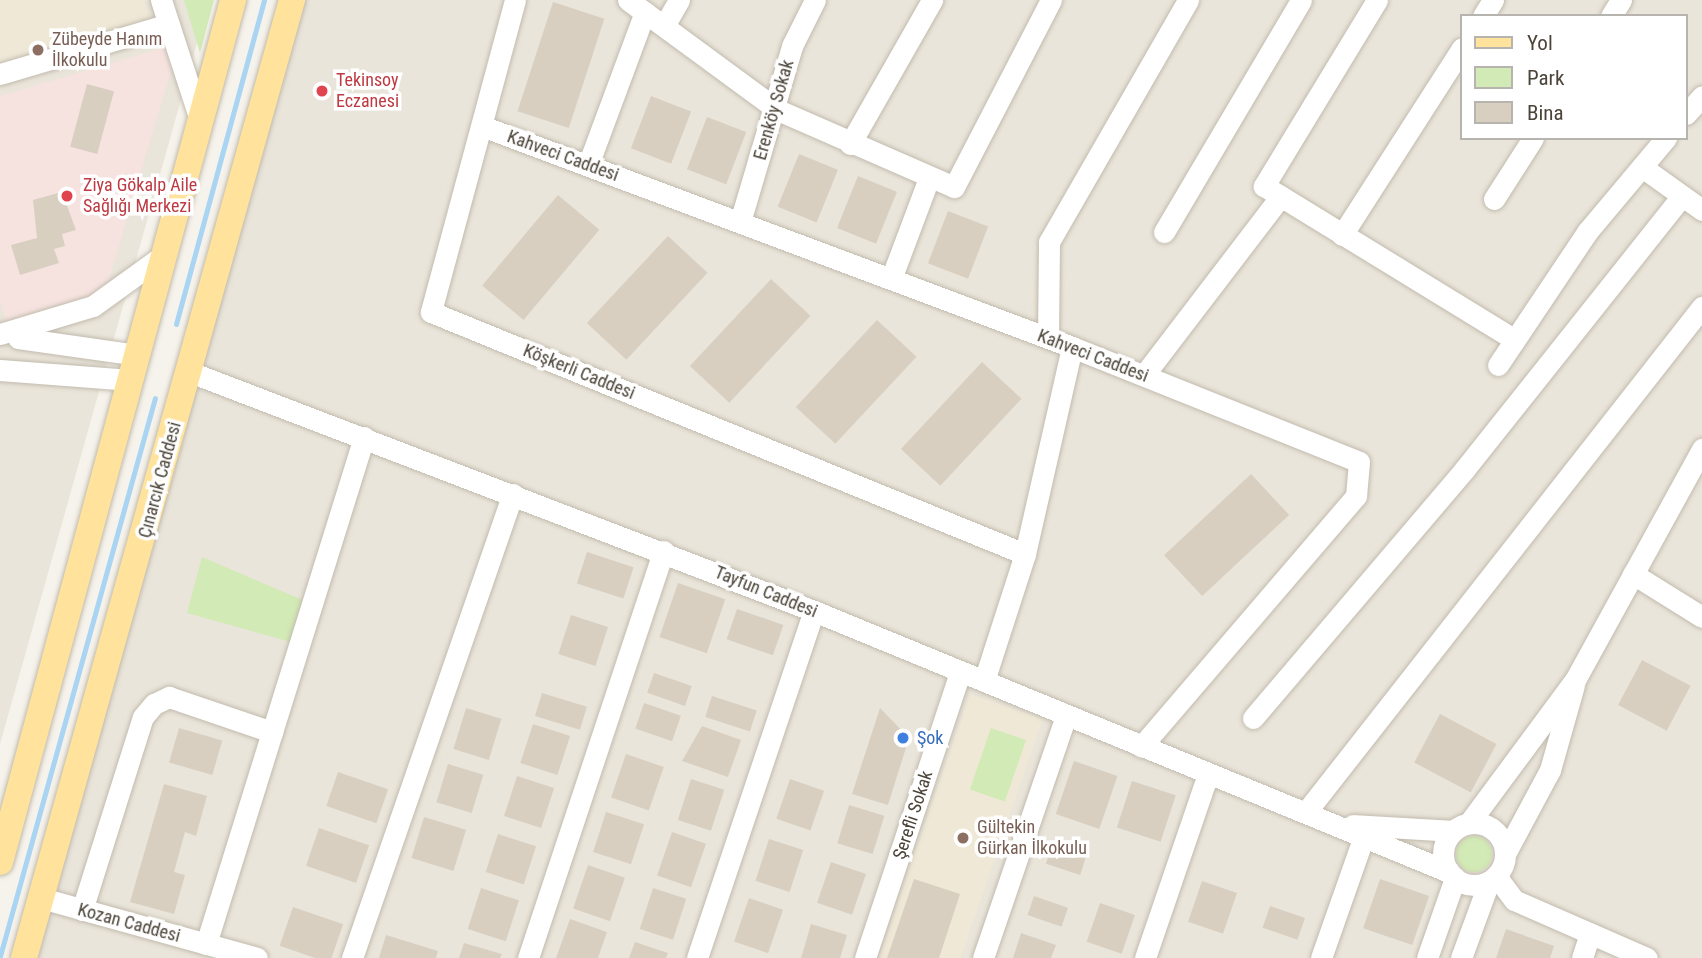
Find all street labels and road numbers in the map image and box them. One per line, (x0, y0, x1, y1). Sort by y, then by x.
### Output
street label: Erenköy Sokak (749, 57, 799, 163)
street label: Kahveci Caddesi (504, 126, 622, 186)
street label: Kahveci Caddesi (1034, 325, 1152, 387)
street label: Köşkerli Caddesi (520, 340, 638, 404)
street label: Çınarcık Caddesi (134, 420, 186, 540)
street label: Tayfun Caddesi (711, 562, 821, 622)
street label: Şerefli Sokak (889, 768, 937, 862)
street label: Kozan Caddesi (75, 899, 183, 947)

